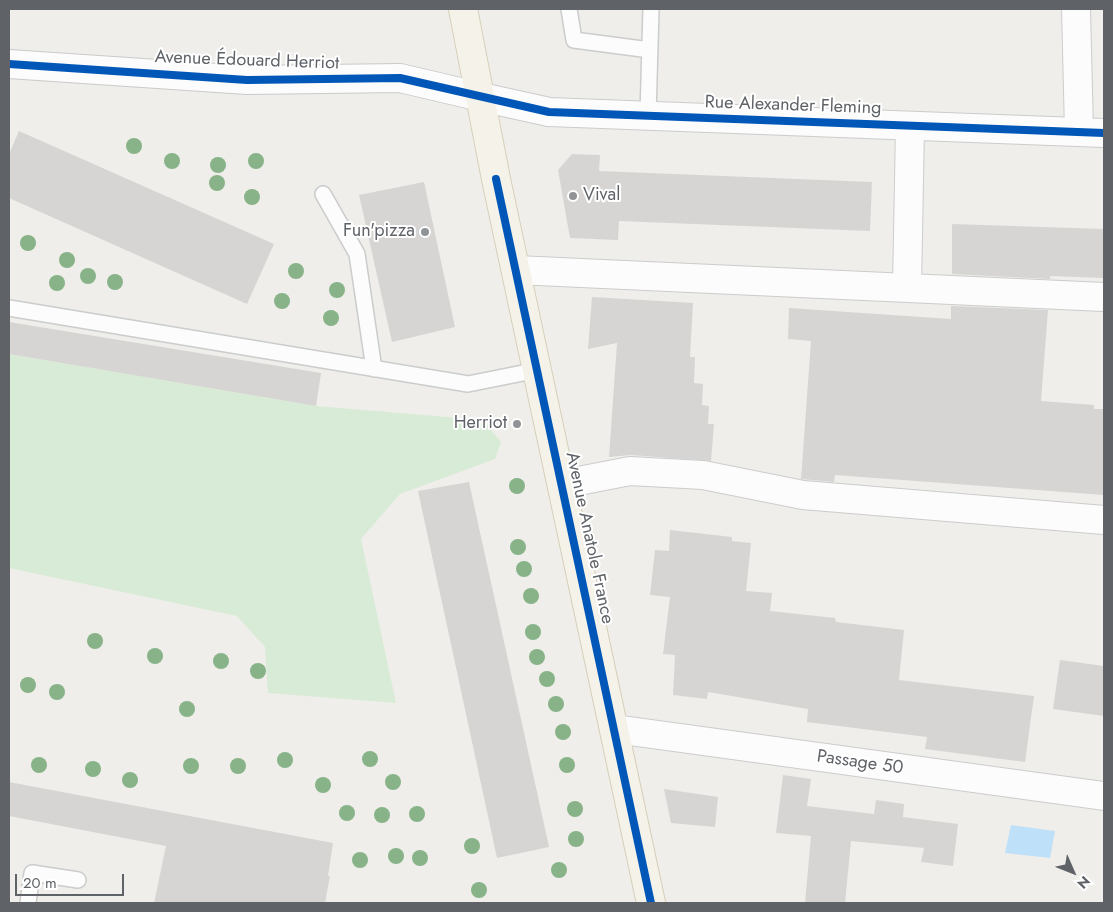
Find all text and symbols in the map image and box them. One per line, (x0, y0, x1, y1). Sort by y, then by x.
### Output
street label: Avenue Édouard Herriot (154, 47, 340, 75)
street label: Rue Alexander Fleming (704, 92, 882, 120)
place label: Vival (583, 185, 620, 207)
marker: Vival (567, 190, 579, 202)
place label: Fun'pizza (343, 221, 415, 243)
marker: Fun'pizza (419, 226, 431, 238)
place label: Herriot (454, 413, 507, 435)
marker: Herriot (511, 418, 523, 430)
street label: Avenue Anatole France (560, 450, 618, 626)
street label: Passage 50 (815, 746, 905, 780)
north arrow (1048, 847, 1098, 897)
scale bar (18, 864, 126, 896)
text: N (1073, 871, 1095, 893)
text: 20 m (23, 872, 57, 894)

